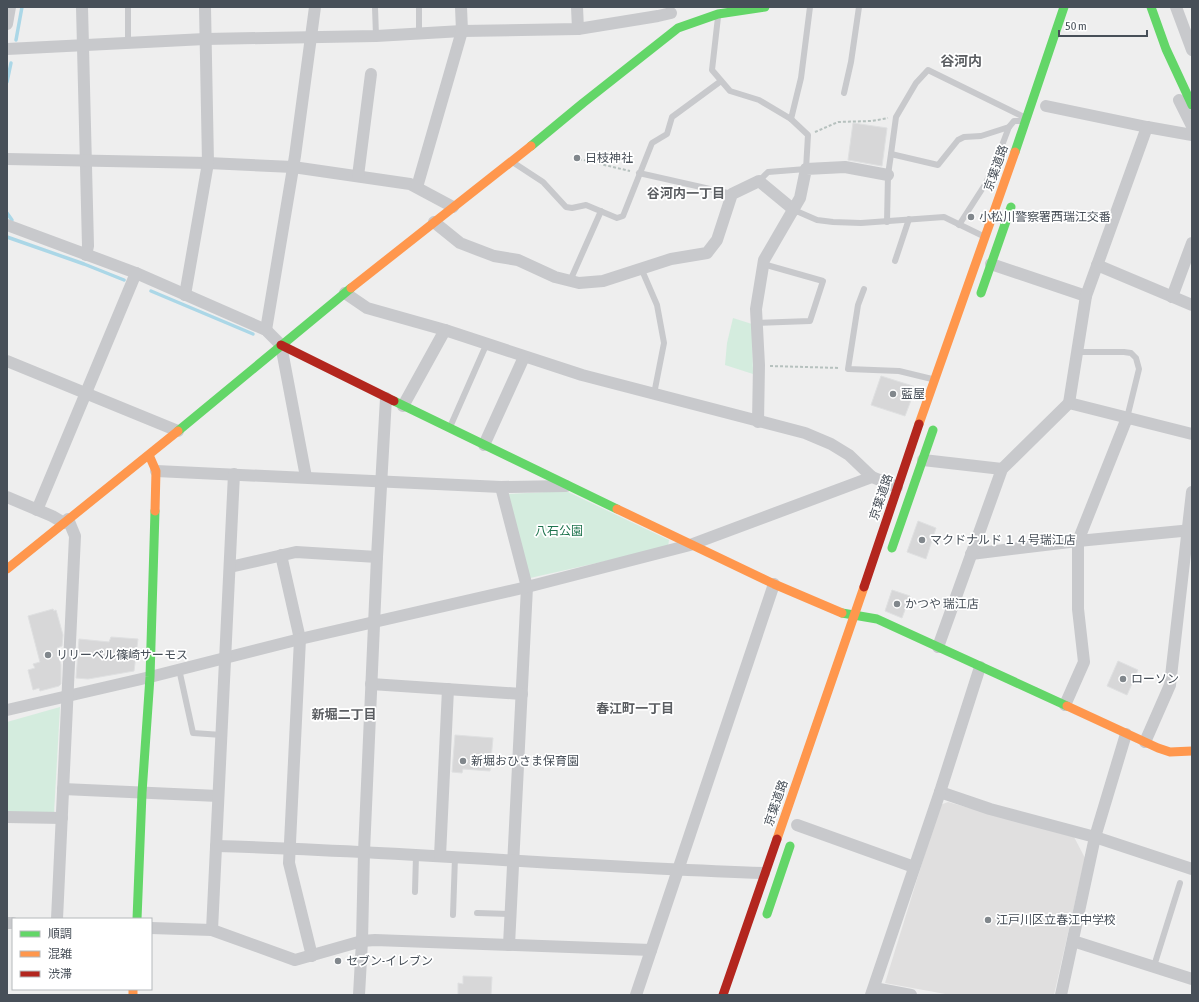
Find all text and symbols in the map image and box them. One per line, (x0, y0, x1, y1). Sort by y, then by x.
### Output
scale bar (1059, 12, 1147, 38)
text: 50 m (1065, 19, 1087, 33)
district label: 谷河内 (940, 53, 982, 69)
street label: 京葉道路 (981, 143, 1011, 193)
place label: 日枝神社 (585, 151, 633, 165)
marker: 日枝神社 (572, 153, 582, 163)
district label: 谷河内一丁目 (647, 186, 725, 201)
place label: 小松川警察署西瑞江交番 (979, 210, 1111, 224)
marker: 小松川警察署西瑞江交番 (966, 212, 976, 222)
place label: 藍屋 (901, 387, 925, 401)
marker: 藍屋 (888, 389, 898, 399)
street label: 京葉道路 (867, 472, 895, 522)
park label: 八石公園 (535, 524, 583, 538)
place label: マクドナルド １４号瑞江店 (930, 533, 1076, 547)
marker: マクドナルド １４号瑞江店 (917, 535, 927, 545)
place label: かつや 瑞江店 (905, 597, 979, 611)
marker: かつや 瑞江店 (892, 599, 902, 609)
place label: リリーベル篠崎サーモス (56, 648, 188, 662)
marker: リリーベル篠崎サーモス (43, 650, 53, 660)
place label: ローソン (1131, 672, 1179, 686)
marker: ローソン (1118, 674, 1128, 684)
district label: 春江町一丁目 (596, 701, 674, 716)
district label: 新堀二丁目 (311, 707, 377, 722)
place label: 新堀おひさま保育園 (471, 754, 579, 768)
marker: 新堀おひさま保育園 (458, 756, 468, 766)
street label: 京葉道路 (762, 778, 790, 828)
place label: 江戸川区立春江中学校 (996, 913, 1116, 927)
marker: 江戸川区立春江中学校 (983, 915, 993, 925)
legend (12, 918, 152, 990)
text: 順調 (48, 927, 72, 941)
text: 混雑 (48, 947, 72, 961)
place label: セブン-イレブン (346, 954, 433, 968)
marker: セブン-イレブン (333, 956, 343, 966)
text: 渋滞 (48, 967, 72, 981)

